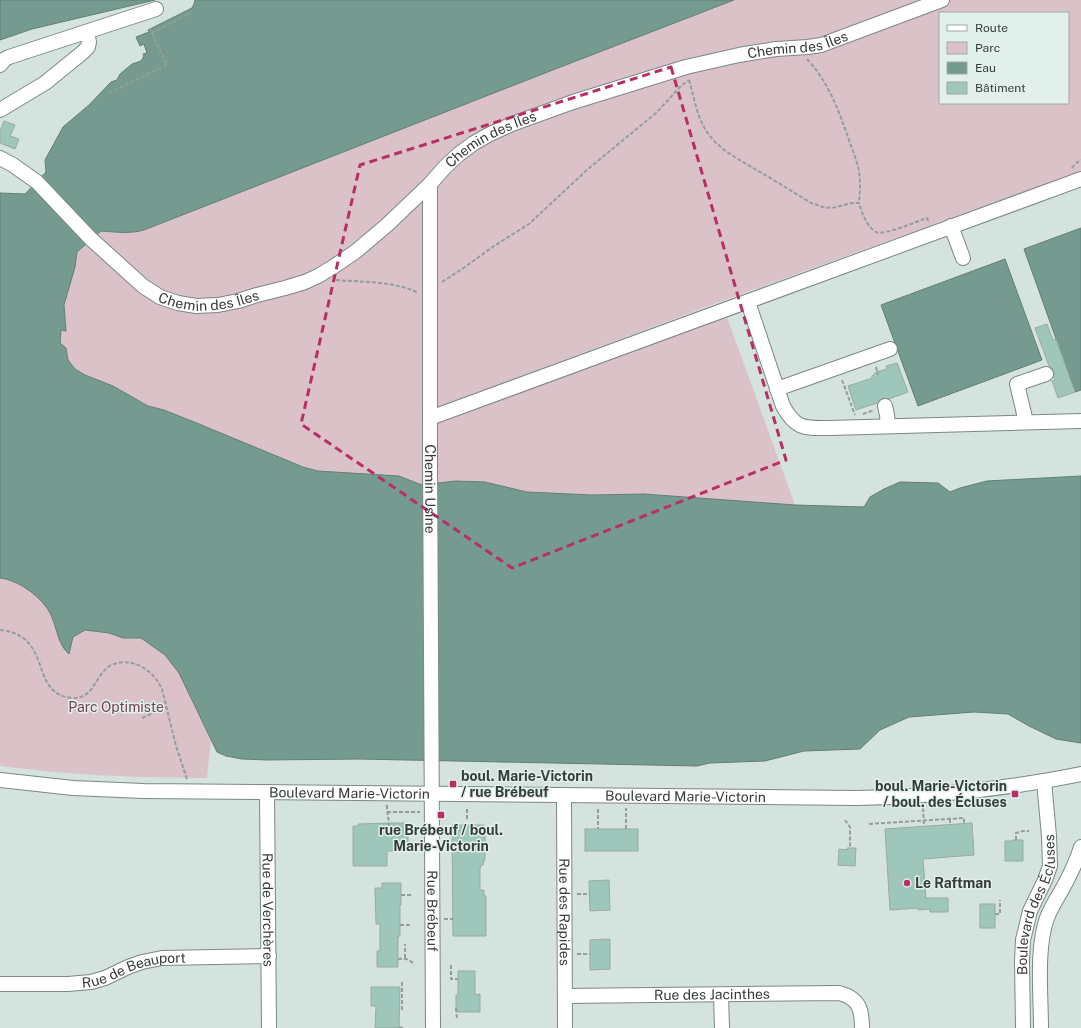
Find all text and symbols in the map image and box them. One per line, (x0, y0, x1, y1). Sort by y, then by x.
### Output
legend (939, 12, 1069, 104)
text: Route (975, 21, 1008, 35)
street label: Chemin des Îles (746, 28, 850, 62)
text: Parc (975, 41, 1000, 55)
text: Eau (975, 61, 996, 75)
text: Bâtiment (975, 81, 1026, 95)
street label: Chemin des Îles (442, 108, 538, 171)
street label: Chemin des Îles (156, 287, 261, 314)
street label: Chemin Usine (422, 444, 438, 534)
park label: Parc Optimiste (68, 699, 164, 715)
place label: boul. Marie-Victorin / rue Brébeuf (461, 768, 593, 800)
place label: boul. Marie-Victorin / boul. des Écluses (875, 778, 1007, 810)
marker: boul. Marie-Victorin / rue Brébeuf (448, 779, 458, 789)
street label: Boulevard Marie-Victorin (269, 784, 430, 802)
street label: Boulevard Marie-Victorin (605, 788, 766, 805)
marker: boul. Marie-Victorin / boul. des Écluses (1010, 789, 1020, 799)
marker: rue Brébeuf / boul. Marie-Victorin (436, 810, 446, 820)
place label: rue Brébeuf / boul. Marie-Victorin (379, 822, 503, 854)
street label: Boulevard des Écluses (1014, 834, 1058, 975)
street label: Rue de Verchères (260, 853, 276, 967)
street label: Rue des Rapides (556, 858, 573, 966)
street label: Rue Brébeuf (424, 870, 441, 952)
place label: Le Raftman (915, 875, 992, 891)
marker: Le Raftman (902, 878, 912, 888)
street label: Rue de Beauport (81, 950, 186, 991)
street label: Rue des Jacinthes (654, 986, 770, 1003)

